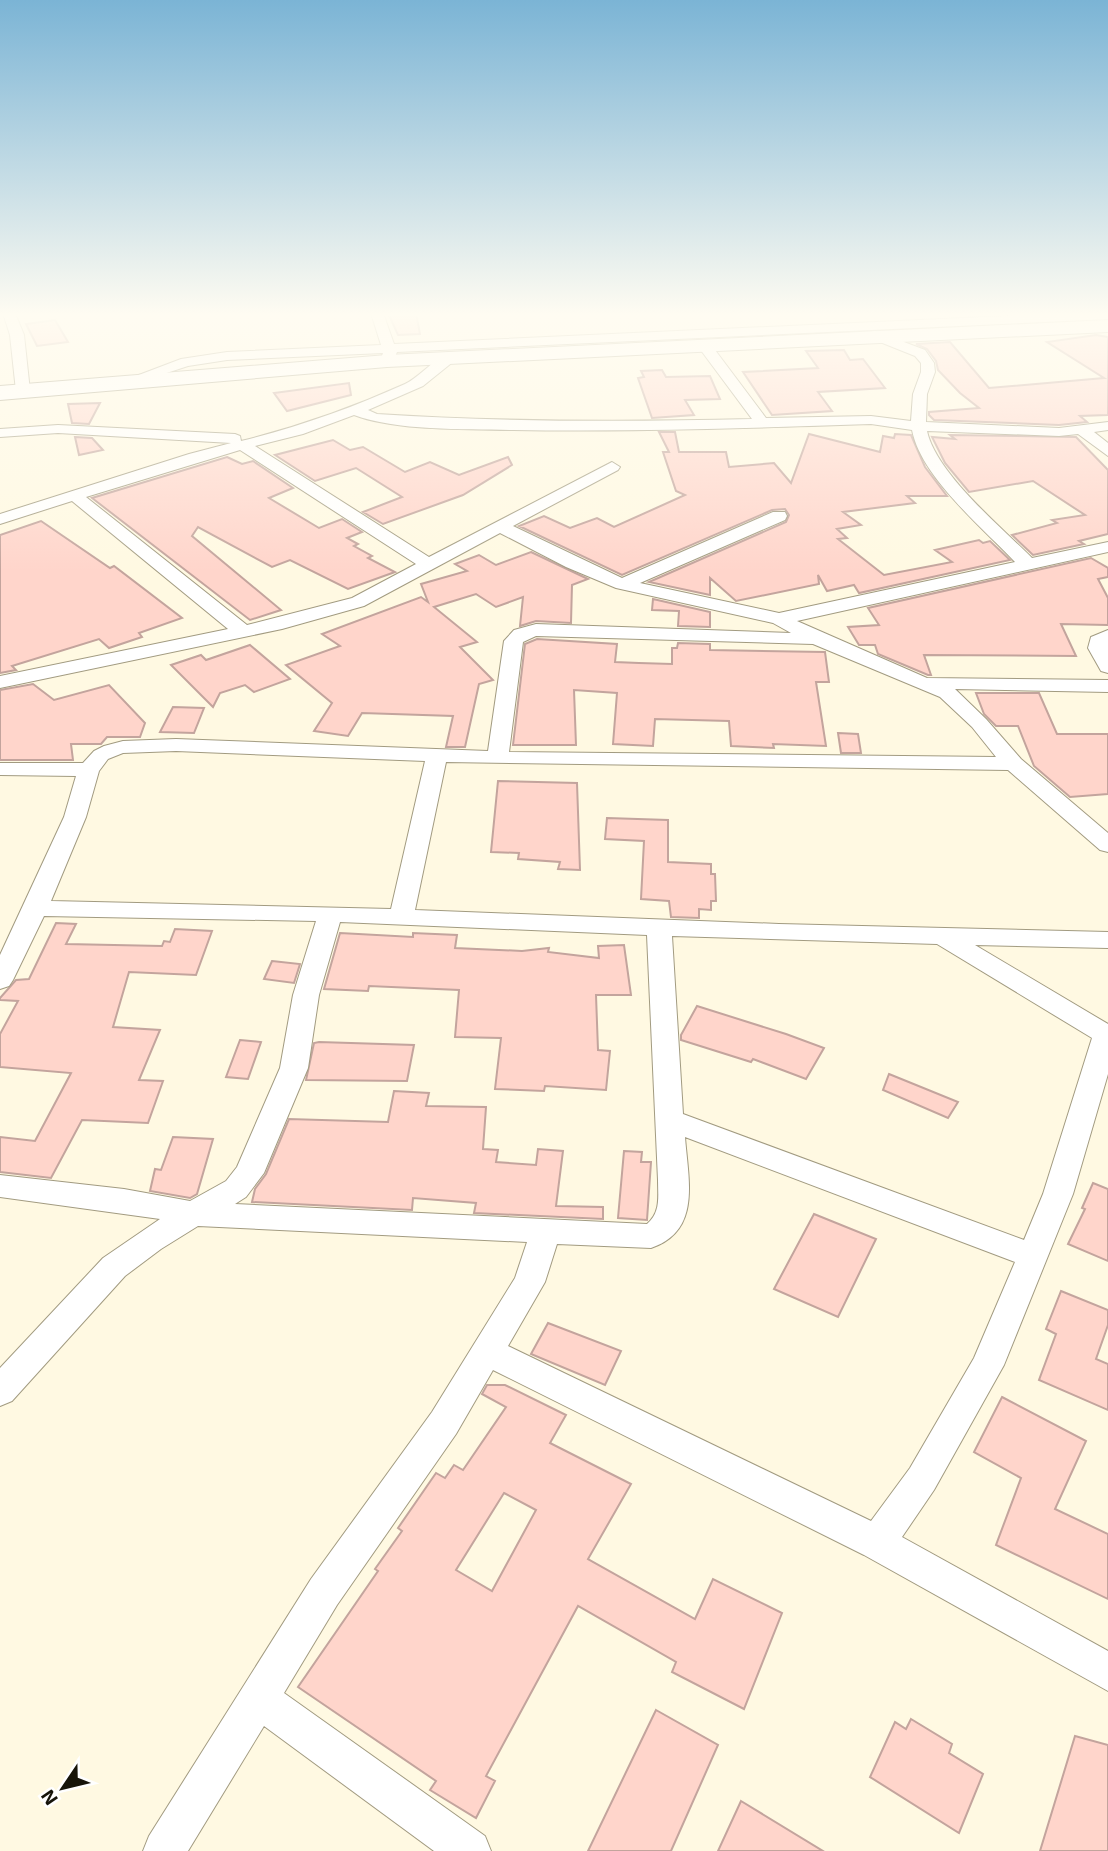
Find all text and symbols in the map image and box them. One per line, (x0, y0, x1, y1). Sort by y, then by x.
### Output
north arrow (28, 1753, 98, 1823)
text: N (35, 1786, 62, 1810)

